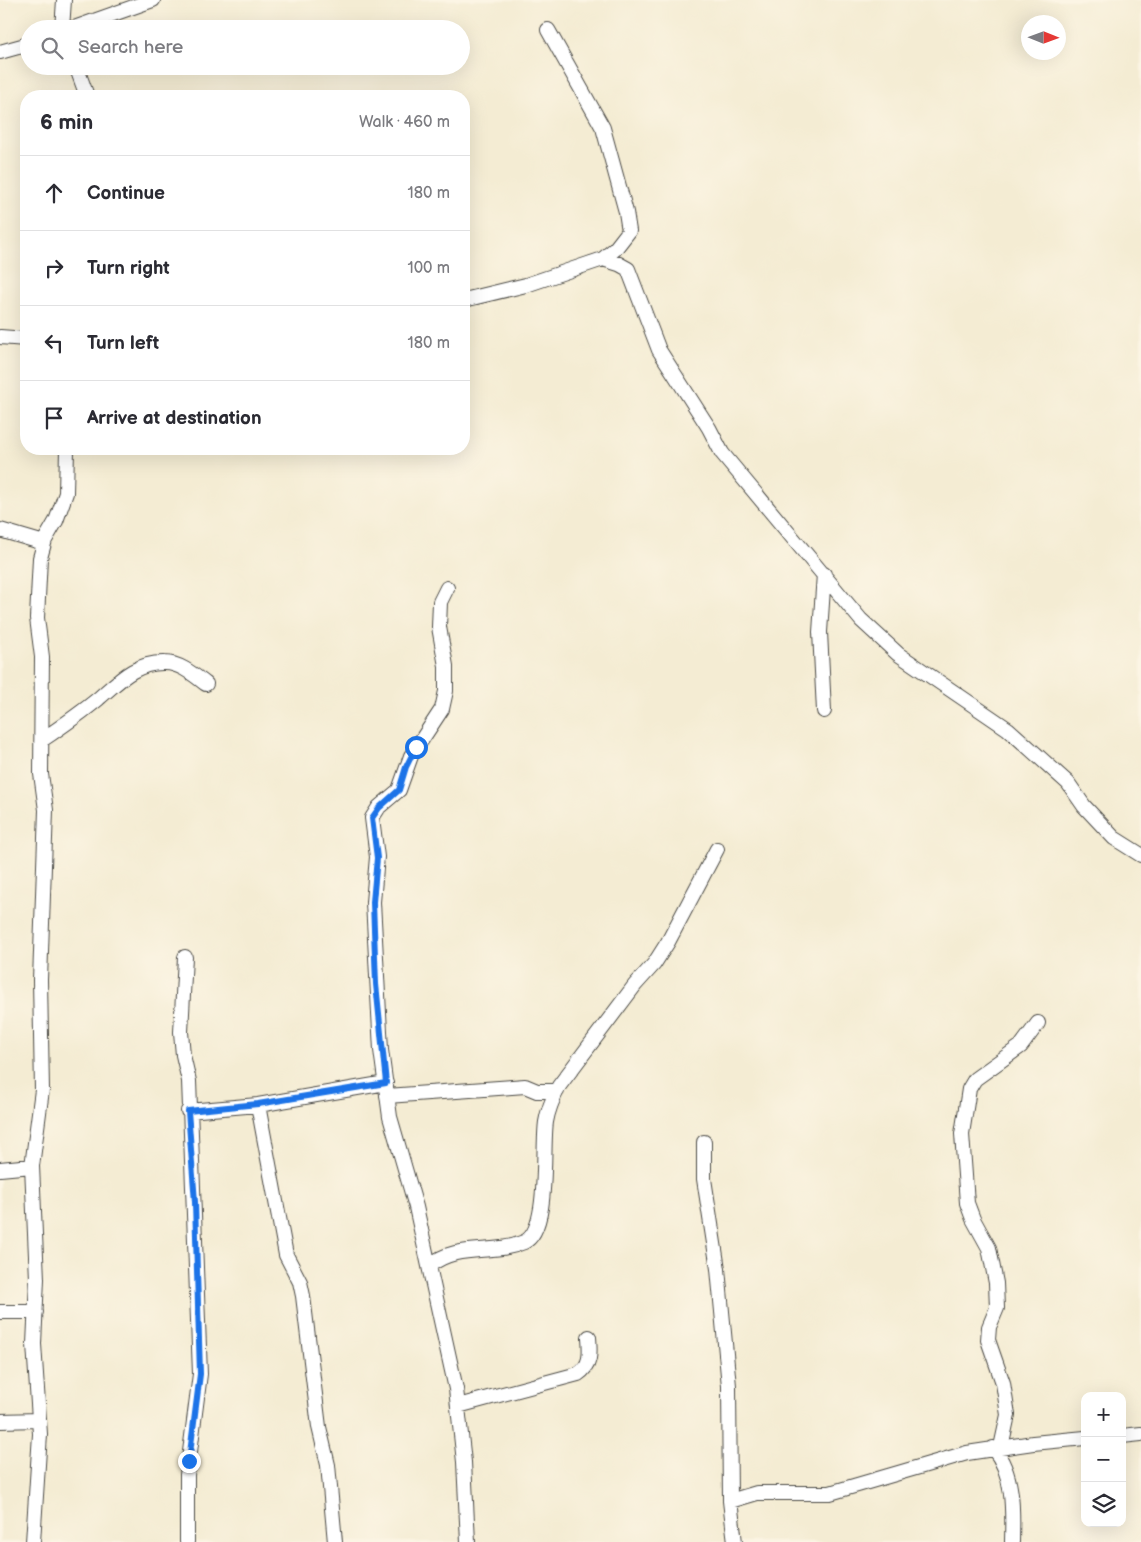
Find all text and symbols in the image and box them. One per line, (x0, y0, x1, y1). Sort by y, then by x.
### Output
north arrow (1021, 15, 1066, 60)
search box (20, 20, 470, 75)
icon: search (38, 34, 66, 62)
text: Search here (78, 36, 183, 59)
text: 6 min (40, 110, 93, 135)
text: Walk · 460 m (359, 113, 450, 132)
icon: ahead (40, 179, 68, 207)
text: Continue (87, 182, 165, 205)
text: 180 m (408, 184, 450, 203)
icon: right (40, 254, 68, 282)
text: Turn right (87, 257, 170, 280)
text: 100 m (407, 259, 450, 278)
icon: left (40, 329, 68, 357)
text: Turn left (87, 332, 159, 355)
text: 180 m (408, 334, 450, 353)
icon: arrive (40, 404, 68, 432)
text: Arrive at destination (87, 407, 262, 430)
route start (405, 736, 428, 759)
map controls (1081, 1392, 1126, 1527)
button: + (1081, 1392, 1126, 1437)
button: − (1081, 1437, 1126, 1482)
route end (178, 1450, 201, 1473)
button: layers (1081, 1482, 1126, 1527)

